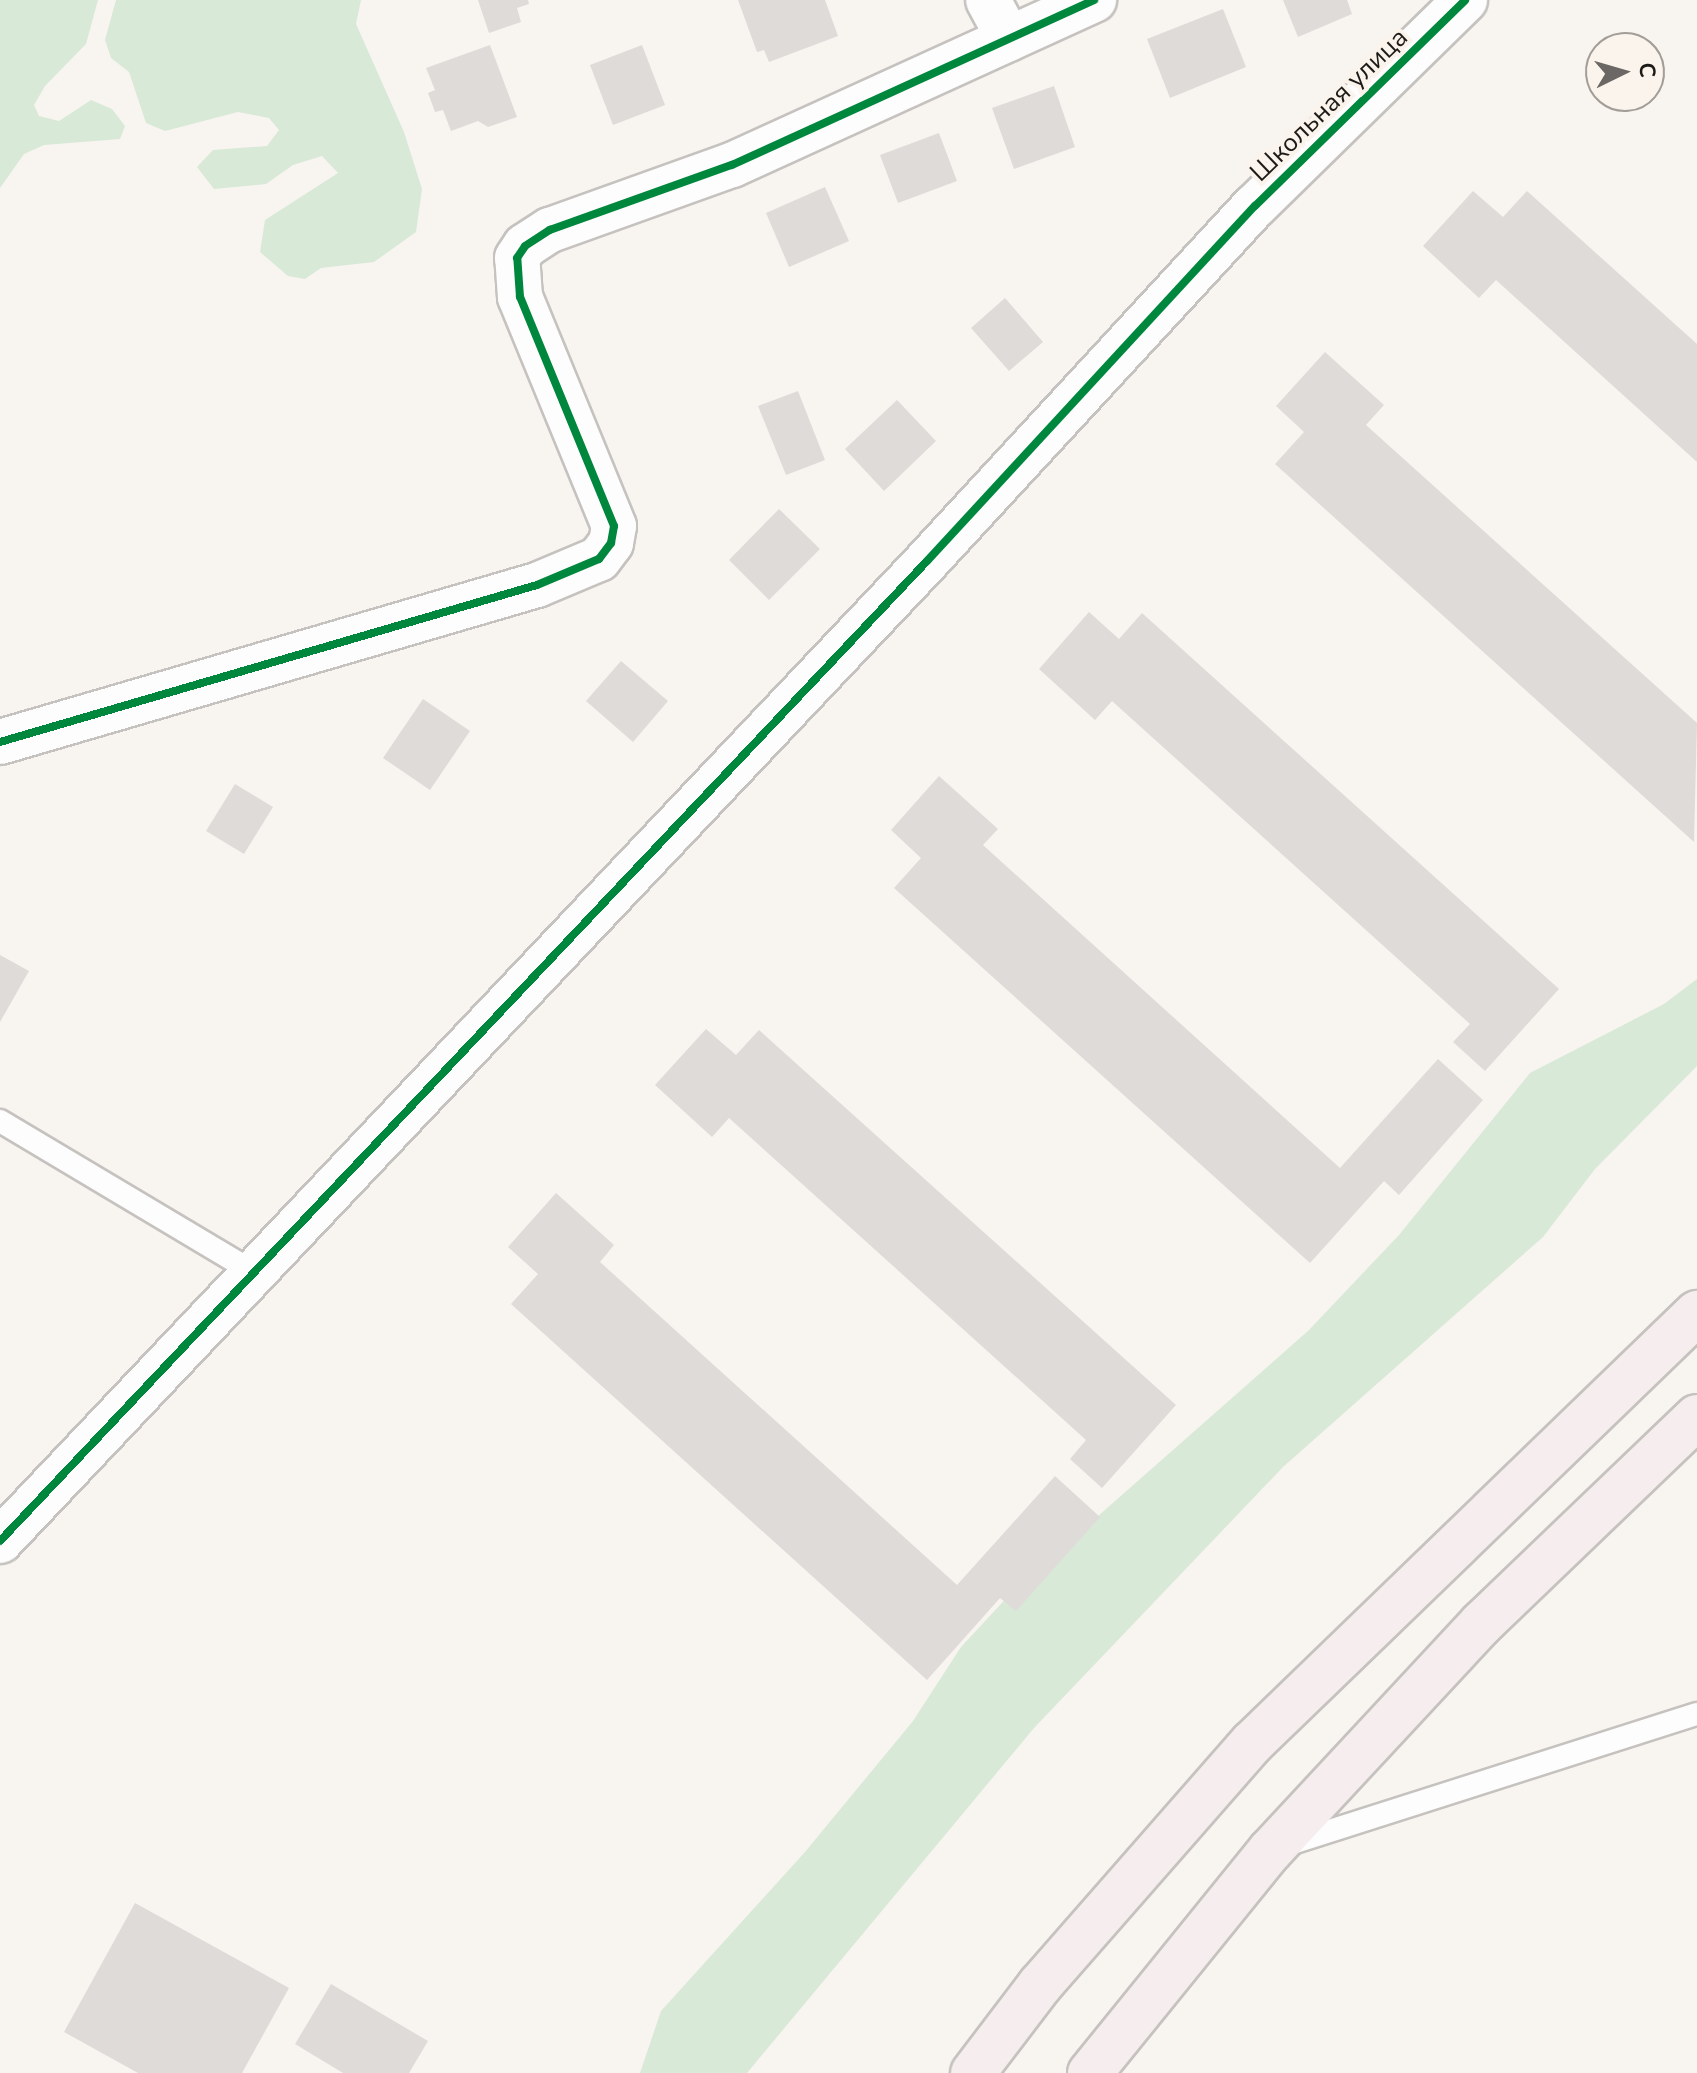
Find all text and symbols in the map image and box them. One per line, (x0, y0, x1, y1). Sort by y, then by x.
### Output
street label: Школьная улица (1244, 22, 1414, 188)
north arrow (1585, 32, 1665, 112)
text: С (1631, 61, 1663, 79)

